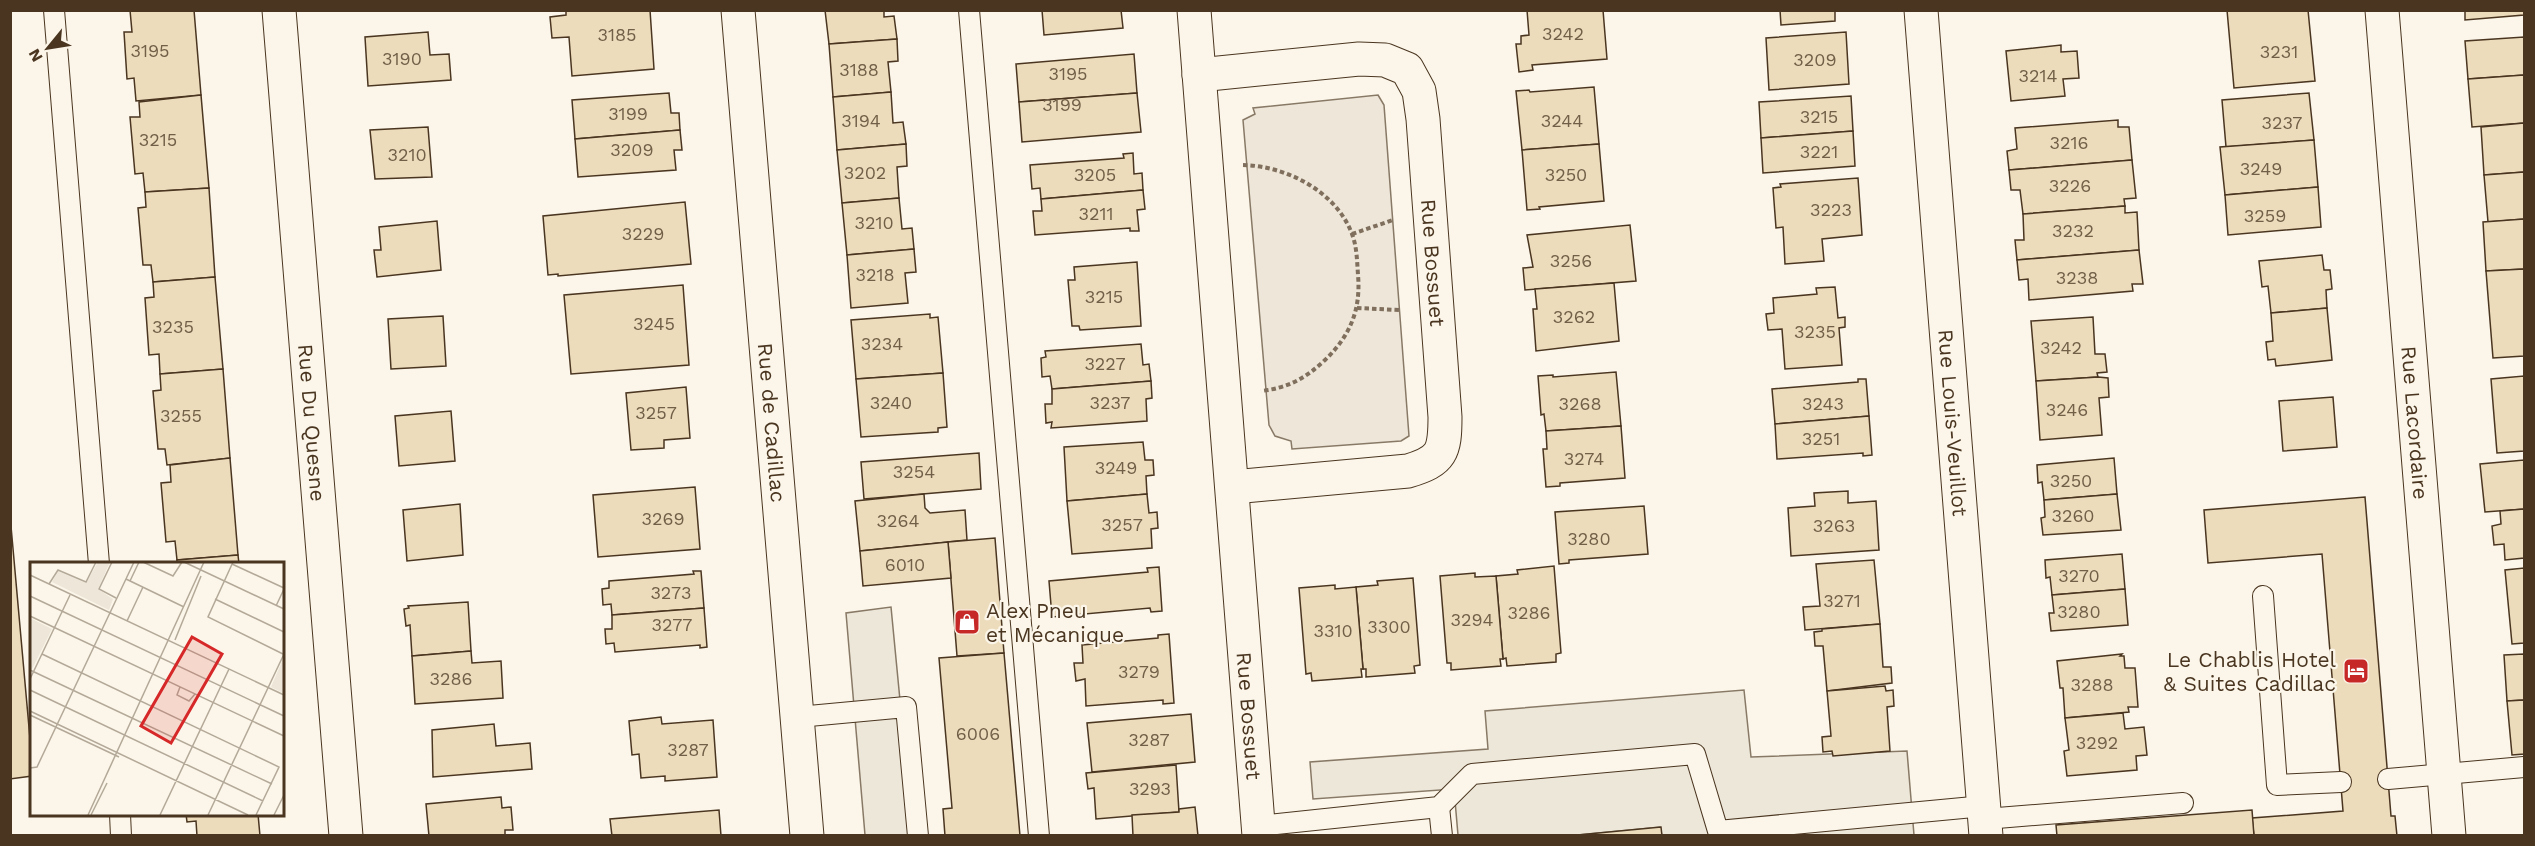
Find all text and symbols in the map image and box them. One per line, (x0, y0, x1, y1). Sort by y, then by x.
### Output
north arrow (18, 18, 78, 78)
house number: 3242 (1542, 23, 1584, 44)
house number: 3185 (597, 24, 637, 45)
house number: 3195 (130, 40, 170, 61)
house number: 3231 (2260, 41, 2298, 62)
text: N (24, 45, 47, 65)
house number: 3190 (382, 48, 422, 69)
house number: 3209 (1793, 49, 1837, 70)
house number: 3188 (839, 59, 879, 80)
house number: 3195 (1048, 63, 1088, 84)
house number: 3214 (2018, 65, 2058, 86)
house number: 3199 (1042, 94, 1082, 115)
house number: 3199 (608, 103, 648, 124)
house number: 3215 (1800, 106, 1838, 127)
house number: 3194 (841, 110, 881, 131)
house number: 3244 (1541, 110, 1583, 131)
house number: 3237 (2262, 112, 2302, 133)
house number: 3215 (139, 129, 177, 150)
house number: 3216 (2050, 132, 2088, 153)
house number: 3209 (610, 139, 654, 160)
house number: 3221 (1800, 141, 1838, 162)
house number: 3210 (387, 144, 427, 165)
house number: 3249 (2240, 158, 2282, 179)
house number: 3202 (844, 162, 886, 183)
house number: 3205 (1074, 164, 1116, 185)
house number: 3250 (1545, 164, 1587, 185)
house number: 3226 (2049, 175, 2091, 196)
street label: Rue Bossuet (1416, 198, 1451, 328)
house number: 3223 (1810, 199, 1852, 220)
house number: 3211 (1078, 203, 1114, 224)
house number: 3259 (2244, 205, 2286, 226)
house number: 3210 (854, 212, 894, 233)
house number: 3232 (2052, 220, 2094, 241)
house number: 3229 (622, 223, 664, 244)
house number: 3256 (1550, 250, 1592, 271)
house number: 3218 (855, 264, 895, 285)
house number: 3238 (2056, 267, 2098, 288)
house number: 3215 (1085, 286, 1123, 307)
house number: 3262 (1553, 306, 1595, 327)
house number: 3245 (633, 313, 675, 334)
house number: 3235 (152, 316, 194, 337)
house number: 3235 (1794, 321, 1836, 342)
street label: Rue Louis-Veuillot (1934, 328, 1973, 517)
house number: 3234 (861, 333, 903, 354)
house number: 3242 (2040, 337, 2082, 358)
street label: Rue de Cadillac (753, 342, 792, 503)
street label: Rue Du Quesne (294, 343, 331, 503)
street label: Rue Lacordaire (2397, 345, 2434, 500)
house number: 3227 (1084, 353, 1126, 374)
house number: 3240 (870, 392, 912, 413)
house number: 3237 (1090, 392, 1130, 413)
house number: 3268 (1558, 393, 1602, 414)
house number: 3243 (1802, 393, 1844, 414)
house number: 3246 (2046, 399, 2088, 420)
house number: 3257 (635, 402, 677, 423)
house number: 3255 (160, 405, 202, 426)
house number: 3251 (1802, 428, 1840, 449)
house number: 3274 (1564, 448, 1604, 469)
house number: 3249 (1095, 457, 1137, 478)
house number: 3254 (893, 461, 935, 482)
house number: 3250 (2050, 470, 2092, 491)
house number: 3260 (2051, 505, 2095, 526)
house number: 3269 (641, 508, 685, 529)
house number: 3264 (877, 510, 919, 531)
house number: 3257 (1101, 514, 1143, 535)
house number: 3263 (1813, 515, 1855, 536)
house number: 3280 (1567, 528, 1611, 549)
house number: 6010 (885, 554, 925, 575)
inset map (30, 562, 284, 816)
house number: 3270 (2058, 565, 2100, 586)
house number: 3273 (650, 582, 692, 603)
house number: 3271 (1823, 590, 1861, 611)
place label: Alex Pneu et Mécanique (986, 598, 1124, 647)
house number: 3280 (2057, 601, 2101, 622)
house number: 3286 (1507, 602, 1551, 623)
shop icon: Alex Pneu et Mécanique (952, 607, 982, 637)
house number: 3294 (1450, 609, 1494, 630)
house number: 3277 (652, 614, 692, 635)
house number: 3300 (1367, 616, 1411, 637)
house number: 3310 (1313, 620, 1353, 641)
place label: Le Chablis Hotel & Suites Cadillac (2163, 647, 2337, 696)
street label: Rue Bossuet (1232, 651, 1267, 781)
hotel icon: Le Chablis Hotel & Suites Cadillac (2341, 656, 2371, 686)
house number: 3279 (1118, 661, 1160, 682)
house number: 3286 (429, 668, 473, 689)
house number: 3288 (2070, 674, 2114, 695)
house number: 6006 (956, 723, 1000, 744)
house number: 3287 (1128, 729, 1170, 750)
house number: 3292 (2076, 732, 2118, 753)
house number: 3287 (667, 739, 709, 760)
house number: 3293 (1129, 778, 1171, 799)

